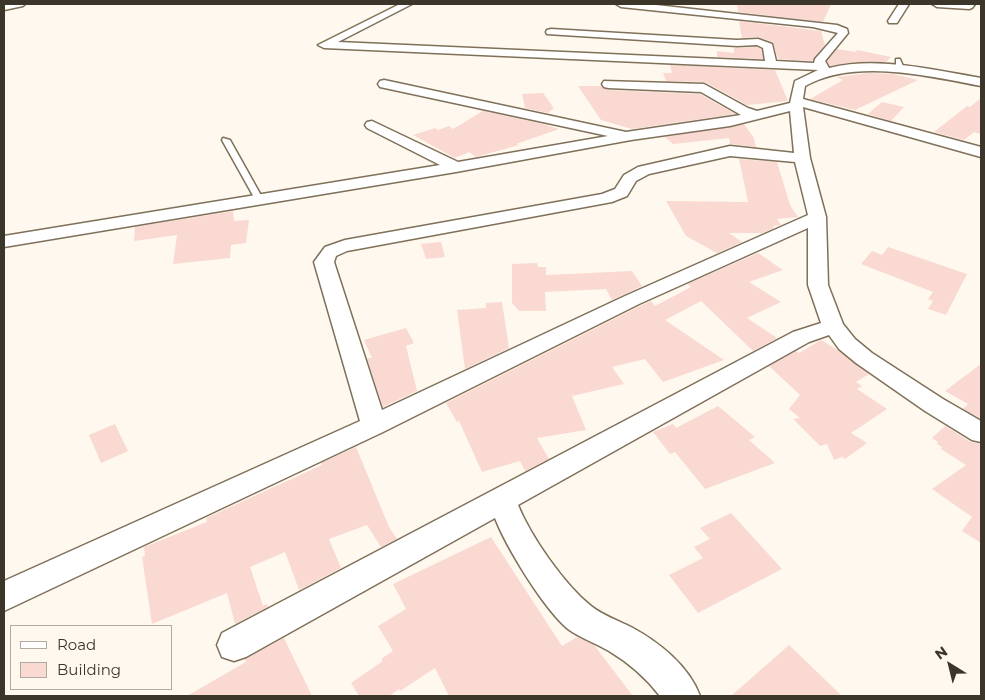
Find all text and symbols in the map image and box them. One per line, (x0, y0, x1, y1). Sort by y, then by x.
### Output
legend (10, 625, 172, 690)
text: Road (57, 635, 96, 654)
north arrow (925, 640, 975, 690)
text: N (931, 642, 951, 663)
text: Building (57, 660, 121, 679)

